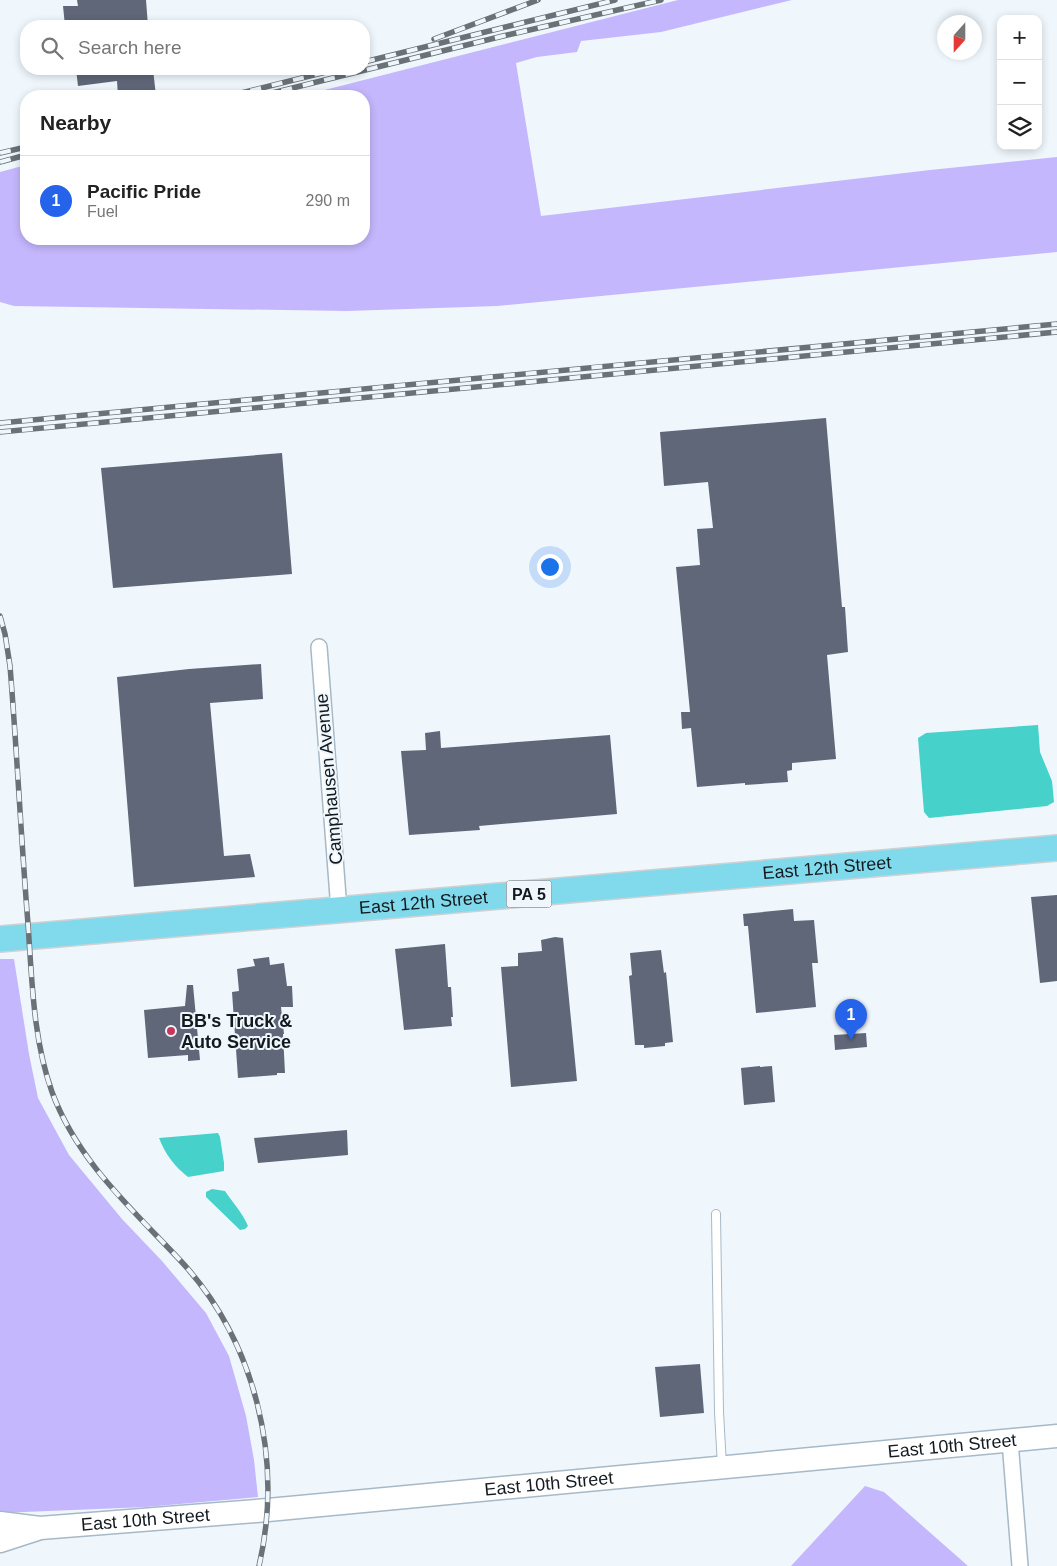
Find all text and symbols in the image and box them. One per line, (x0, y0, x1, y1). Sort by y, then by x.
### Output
north arrow (937, 15, 982, 60)
map controls (997, 15, 1042, 150)
button: + (997, 15, 1042, 60)
search box (20, 20, 370, 75)
icon: search (38, 34, 66, 62)
text: Search here (78, 37, 182, 58)
button: − (997, 60, 1042, 105)
button: layers (997, 105, 1042, 150)
text: Nearby (40, 111, 111, 134)
text: Pacific Pride (87, 181, 201, 202)
text: 1 (52, 192, 60, 209)
text: 290 m (306, 192, 350, 209)
text: Fuel (87, 203, 118, 220)
your location (537, 554, 563, 580)
street label: Camphausen Avenue (312, 693, 346, 865)
street label: East 12th Street (762, 852, 892, 883)
road number: PA 5 (506, 881, 552, 908)
street label: East 12th Street (358, 887, 489, 918)
pin: 1 (835, 999, 867, 1040)
place label: BB's Truck & Auto Service (181, 1011, 292, 1052)
marker: BB's Truck & Auto Service (165, 1025, 177, 1037)
street label: East 10th Street (887, 1430, 1017, 1462)
street label: East 10th Street (483, 1468, 614, 1500)
street label: East 10th Street (80, 1505, 211, 1535)

